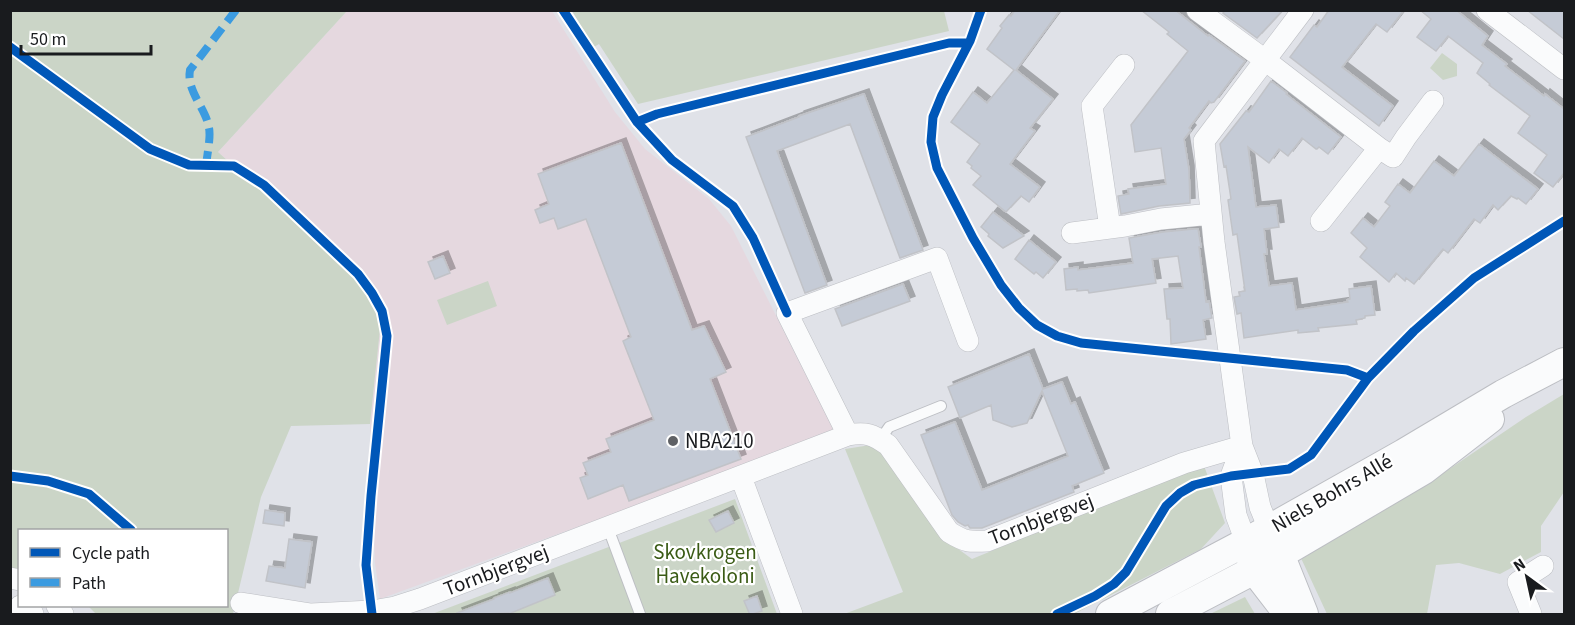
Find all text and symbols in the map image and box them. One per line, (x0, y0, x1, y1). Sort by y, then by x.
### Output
scale bar (21, 18, 152, 56)
text: 50 m (30, 27, 66, 52)
place label: NBA210 (685, 426, 754, 456)
marker: NBA210 (666, 434, 680, 448)
street label: Niels Bohrs Allé (1266, 446, 1398, 540)
street label: Tornbjergvej (984, 485, 1098, 553)
legend (18, 529, 228, 607)
street label: Tornbjergvej (439, 536, 553, 604)
park label: Skovkrogen Havekoloni (653, 537, 757, 591)
text: Cycle path (72, 541, 150, 566)
north arrow (1497, 547, 1557, 607)
text: N (1509, 553, 1530, 577)
text: Path (72, 571, 106, 596)

